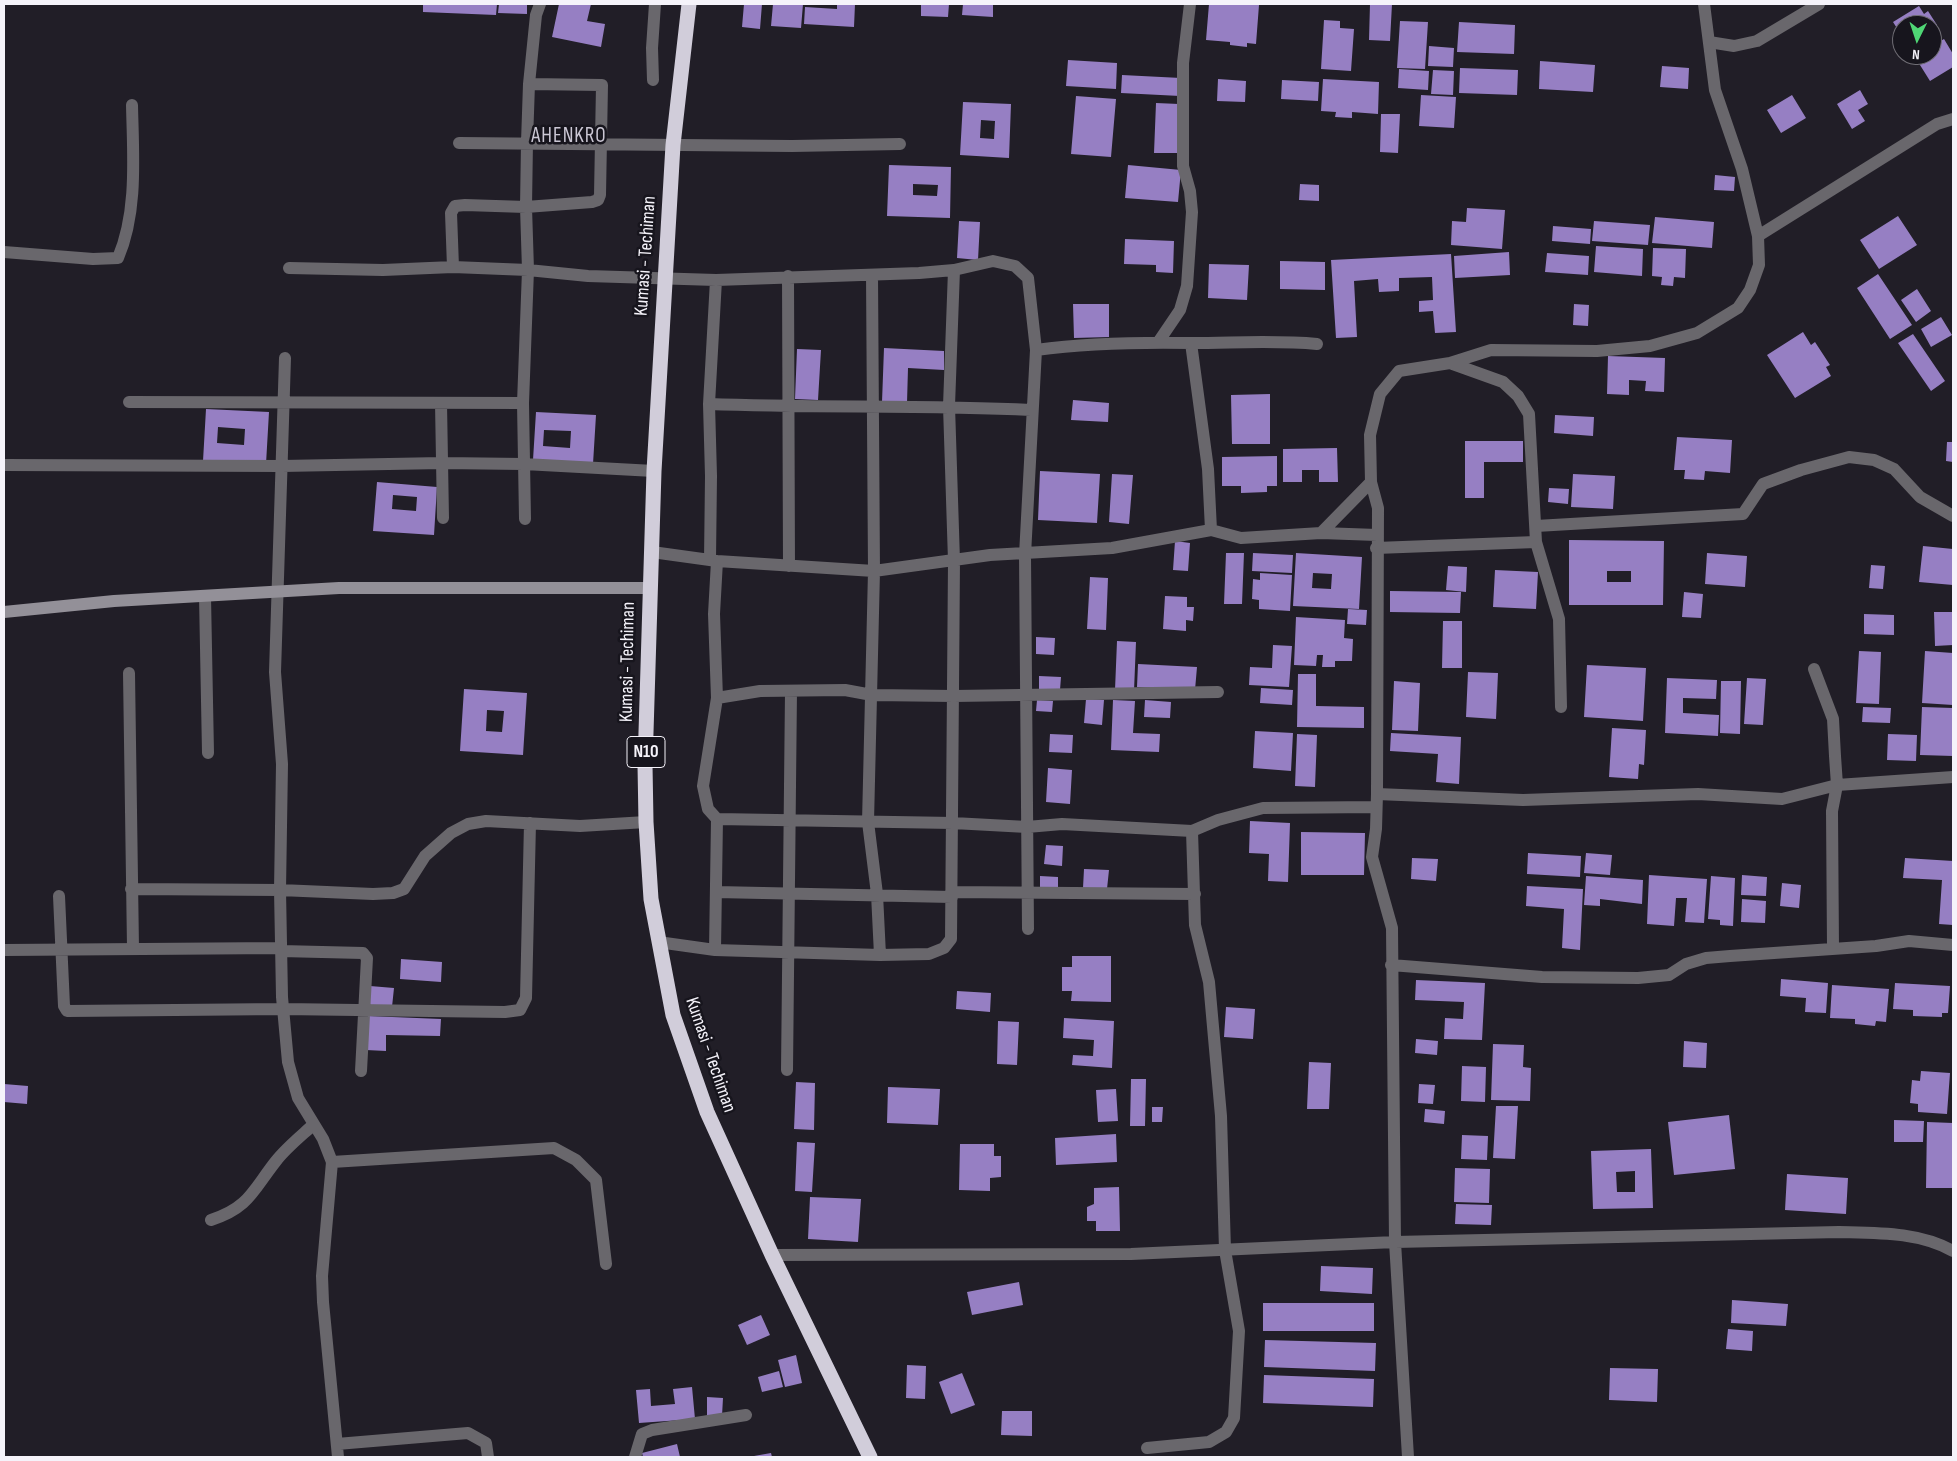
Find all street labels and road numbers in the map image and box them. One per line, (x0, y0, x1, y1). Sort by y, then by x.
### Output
street label: Kumasi - Techiman (630, 195, 662, 317)
street label: Kumasi - Techiman (616, 602, 640, 722)
road number: N10 (627, 736, 665, 768)
street label: Kumasi - Techiman (680, 994, 740, 1116)

